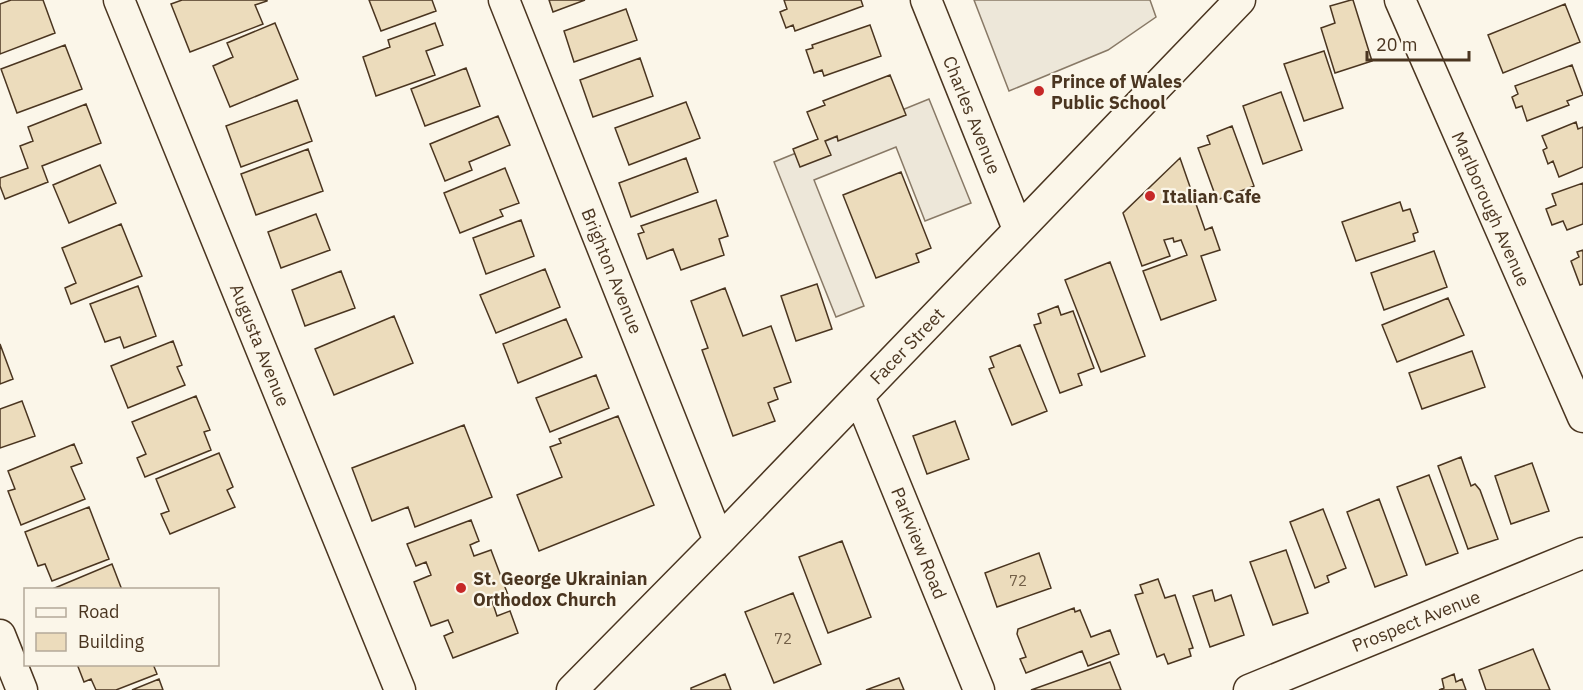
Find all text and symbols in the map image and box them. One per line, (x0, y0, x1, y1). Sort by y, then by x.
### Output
scale bar (1367, 24, 1469, 62)
text: 20 m (1376, 33, 1418, 56)
street label: Charles Avenue (938, 53, 1006, 178)
place label: Prince of Wales Public School (1051, 70, 1182, 114)
marker: Prince of Wales Public School (1032, 84, 1046, 98)
street label: Marlborough Avenue (1446, 128, 1536, 290)
place label: Italian Cafe (1162, 185, 1261, 208)
marker: Italian Cafe (1143, 189, 1157, 203)
street label: Brighton Avenue (576, 205, 648, 337)
street label: Augusta Avenue (225, 280, 295, 410)
street label: Facer Street (865, 303, 949, 389)
street label: Parkview Road (886, 484, 952, 602)
place label: St. George Ukrainian Orthodox Church (473, 567, 647, 611)
house number: 72 (1009, 571, 1027, 590)
marker: St. George Ukrainian Orthodox Church (454, 581, 468, 595)
street label: Prospect Avenue (1349, 585, 1484, 657)
legend (24, 588, 219, 666)
text: Road (78, 600, 119, 623)
house number: 72 (774, 629, 792, 648)
text: Building (78, 630, 145, 653)

